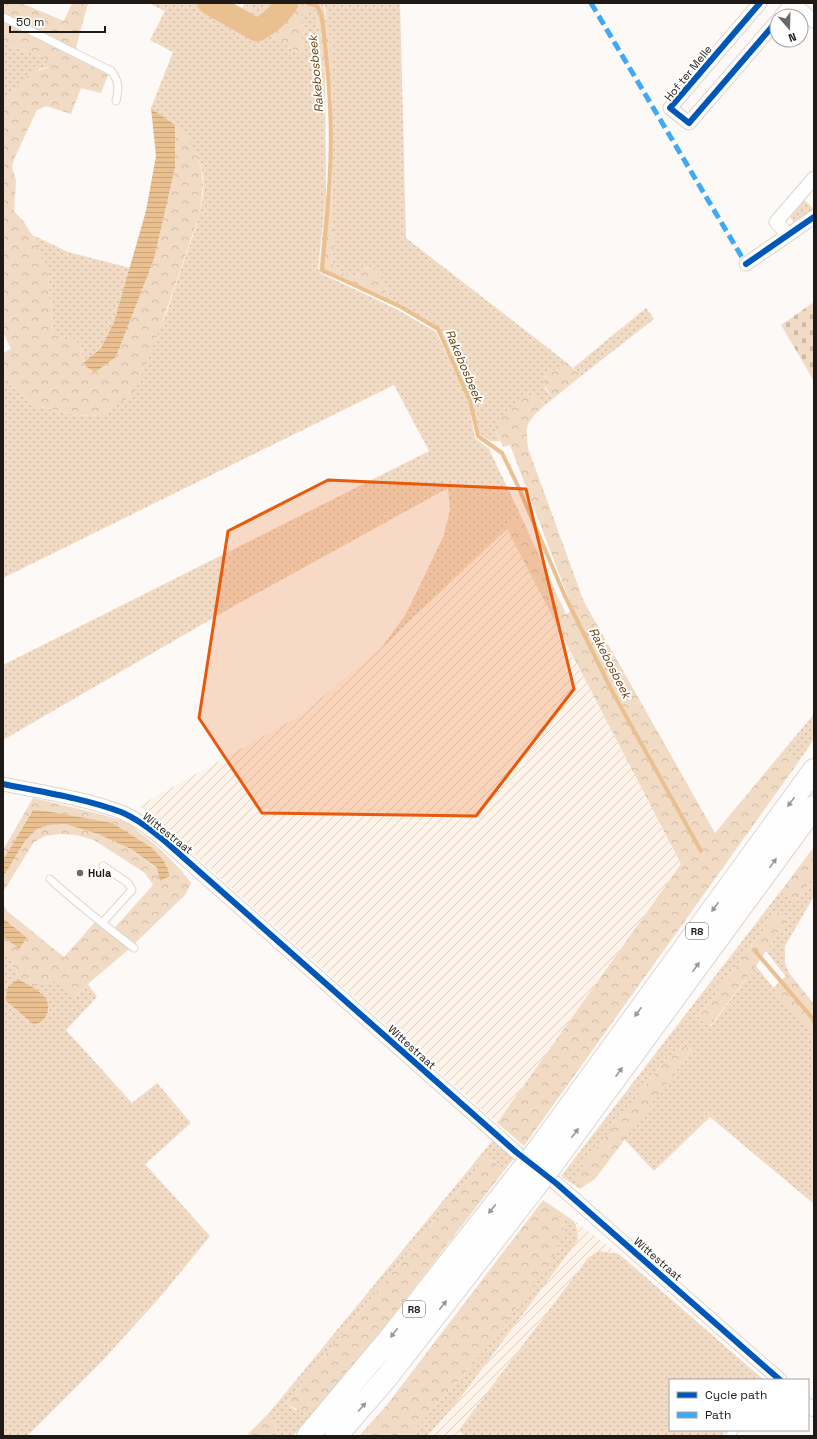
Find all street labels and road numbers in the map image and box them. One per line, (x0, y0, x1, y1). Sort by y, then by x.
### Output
street label: Hof ter Melle (661, 42, 715, 104)
street label: Wittestraat (140, 809, 196, 857)
road number: R8 (686, 923, 708, 939)
street label: Wittestraat (385, 1022, 439, 1072)
street label: Wittestraat (631, 1234, 685, 1284)
road number: R8 (403, 1301, 425, 1317)

